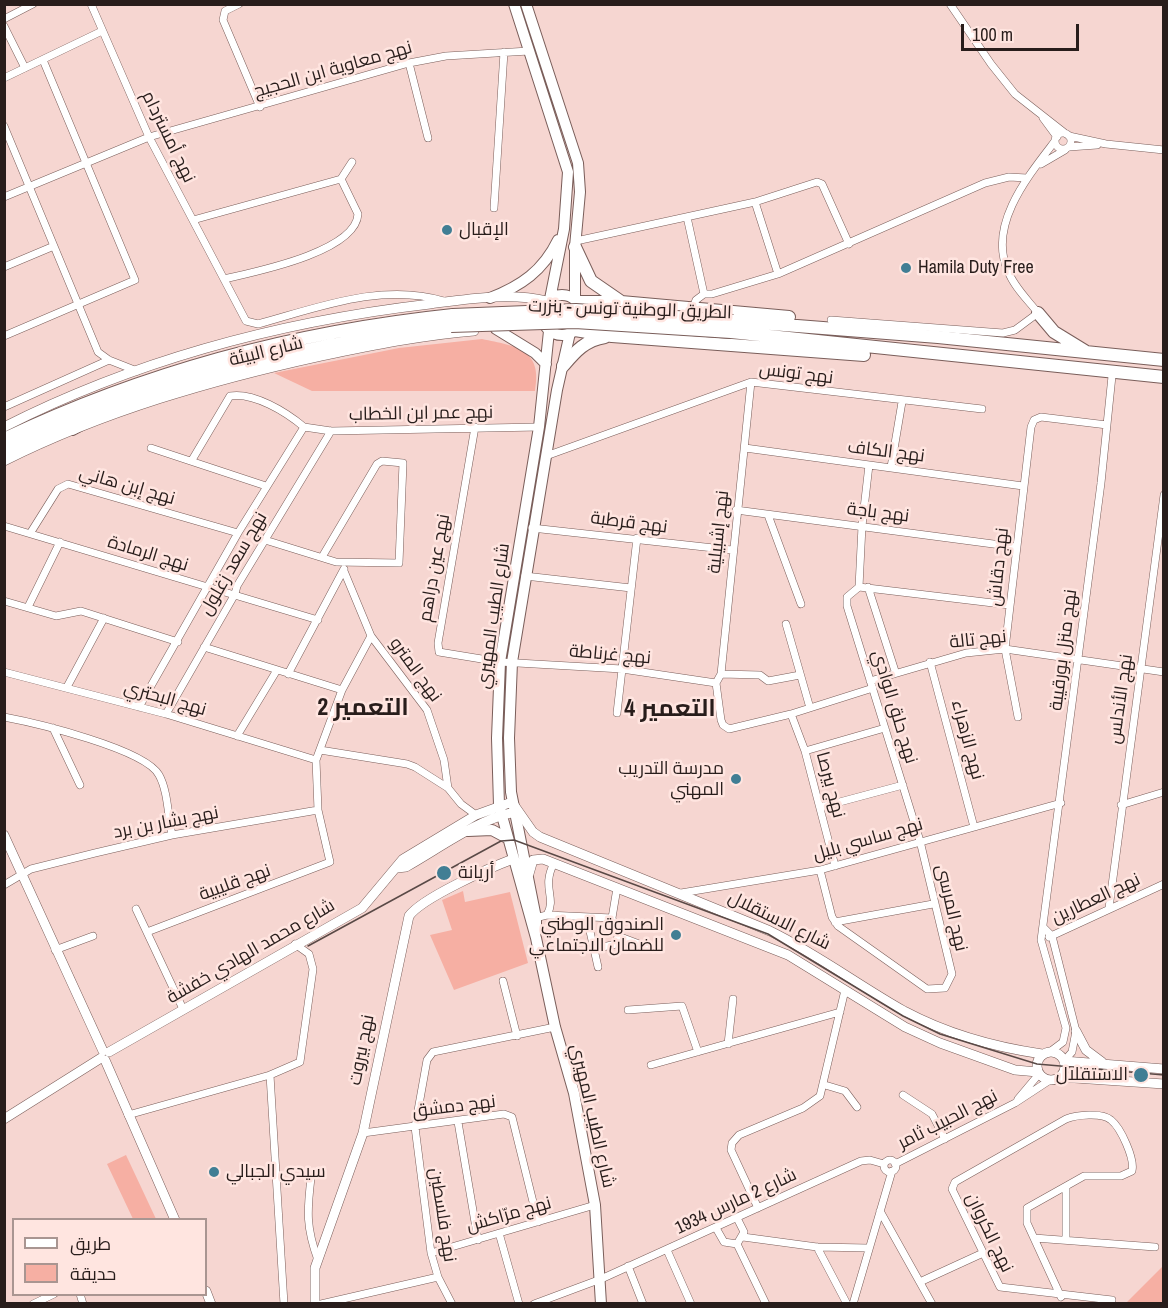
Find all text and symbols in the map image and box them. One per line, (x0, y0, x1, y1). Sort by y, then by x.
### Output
scale bar (964, 12, 1082, 50)
text: 100 m (972, 22, 1013, 47)
street label: نهج معاوية ابن الحجيج (251, 37, 415, 103)
street label: نهج أمستردام (136, 88, 200, 186)
place label: الإقبال (459, 219, 509, 241)
marker: الإقبال (440, 223, 454, 237)
place label: Hamila Duty Free (918, 257, 1034, 279)
marker: Hamila Duty Free (899, 261, 913, 275)
street label: الطريق الوطنية تونس - بنزرت (528, 296, 732, 324)
street label: شارع البيئة (227, 332, 305, 372)
street label: نهج تونس (758, 359, 834, 389)
street label: نهج عمر ابن الخطاب (349, 402, 493, 426)
street label: نهج الكاف (846, 437, 926, 467)
street label: نهج إبن هاني (77, 462, 177, 510)
street label: نهج إشبيلية (704, 489, 734, 575)
street label: نهج باجة (846, 498, 910, 528)
street label: نهج قرطبة (589, 508, 669, 538)
street label: نهج سعد زغلول (196, 509, 272, 619)
street label: نهج عين دراهم (415, 512, 455, 624)
street label: نهج دقاش (984, 527, 1014, 607)
street label: نهج الرمادة (105, 531, 191, 577)
street label: شارع الطيب المهيري (473, 542, 515, 690)
street label: نهج منزل بورقيبة (1046, 588, 1082, 712)
street label: نهج تالة (948, 626, 1008, 654)
street label: نهج المترو (384, 634, 446, 706)
street label: نهج غرناطة (568, 641, 652, 669)
street label: نهج حلق الوادي (866, 648, 922, 766)
street label: نهج الأندلس (1104, 653, 1138, 745)
street label: نهج البحتري (121, 677, 209, 721)
district label: التعمير 2 (317, 695, 409, 723)
district label: التعمير 4 (624, 696, 716, 724)
street label: نهج الزهراء (946, 698, 988, 782)
street label: نهج بيرصا (811, 750, 849, 820)
place label: مدرسة التدريب المهني (618, 758, 724, 800)
marker: مدرسة التدريب المهني (729, 772, 743, 786)
street label: نهج بشار بن برد (111, 802, 221, 844)
street label: نهج ساسي بليل (810, 814, 926, 866)
street label: نهج قليبية (196, 860, 274, 906)
place label: أريانة (458, 862, 494, 884)
street label: نهج المرسى (931, 862, 971, 954)
marker: أريانة (435, 864, 453, 882)
street label: نهج العطارين (1048, 869, 1144, 929)
street label: شارع الاستقلال (724, 887, 834, 955)
street label: شارع محمد الهادي خفشة (163, 895, 339, 1009)
place label: الصندوق الوطني للضمان الاجتماعي (529, 914, 664, 956)
marker: الصندوق الوطني للضمان الاجتماعي (669, 928, 683, 942)
street label: نهج بيروت (345, 1013, 379, 1087)
street label: شارع الطيب المهيري (565, 1042, 619, 1190)
place label: الاستقلال (1056, 1064, 1128, 1086)
marker: الاستقلال (1132, 1066, 1150, 1084)
street label: نهج الحبيب ثامر (894, 1086, 1002, 1154)
street label: نهج دمشق (411, 1091, 497, 1123)
place label: سيدي الجبالي (226, 1161, 326, 1183)
street label: شارع 2 مارس 1934 (672, 1164, 800, 1240)
marker: سيدي الجبالي (207, 1165, 221, 1179)
street label: نهج فلسطين (424, 1166, 460, 1264)
street label: نهج الكروان (960, 1190, 1018, 1276)
street label: نهج مرّاكش (464, 1193, 554, 1237)
legend (12, 1218, 207, 1296)
text: طريق (70, 1231, 111, 1256)
text: حديقة (70, 1261, 116, 1286)

